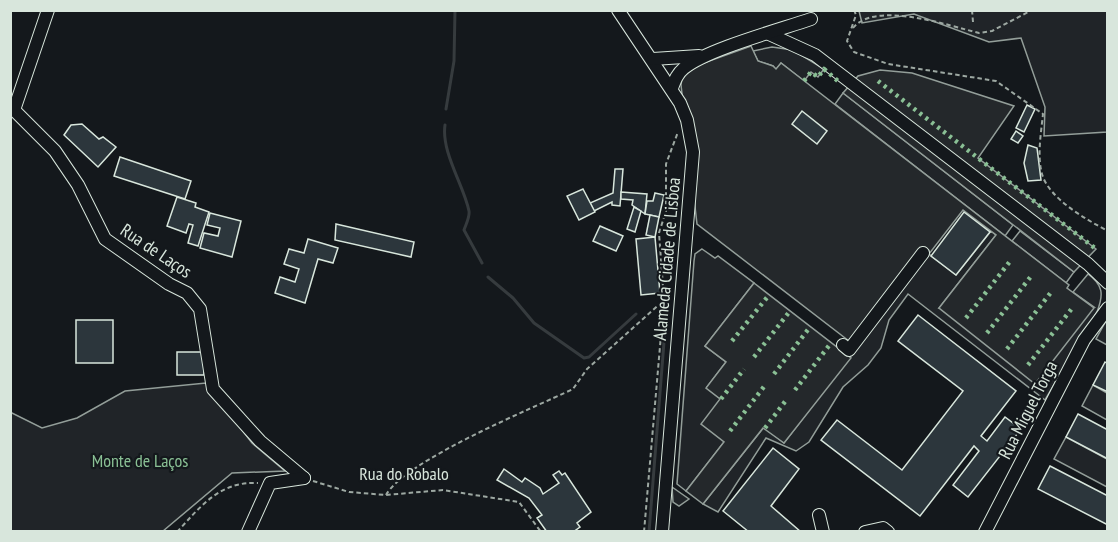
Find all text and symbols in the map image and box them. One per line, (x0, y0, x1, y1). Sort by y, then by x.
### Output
street label: Alameda Cidade de Lisboa (648, 177, 685, 341)
street label: Rua de Laços (116, 218, 196, 283)
street label: Rua Miguel Torga (993, 357, 1062, 463)
park label: Monte de Laços (92, 449, 188, 472)
street label: Rua do Robalo (359, 462, 449, 485)

